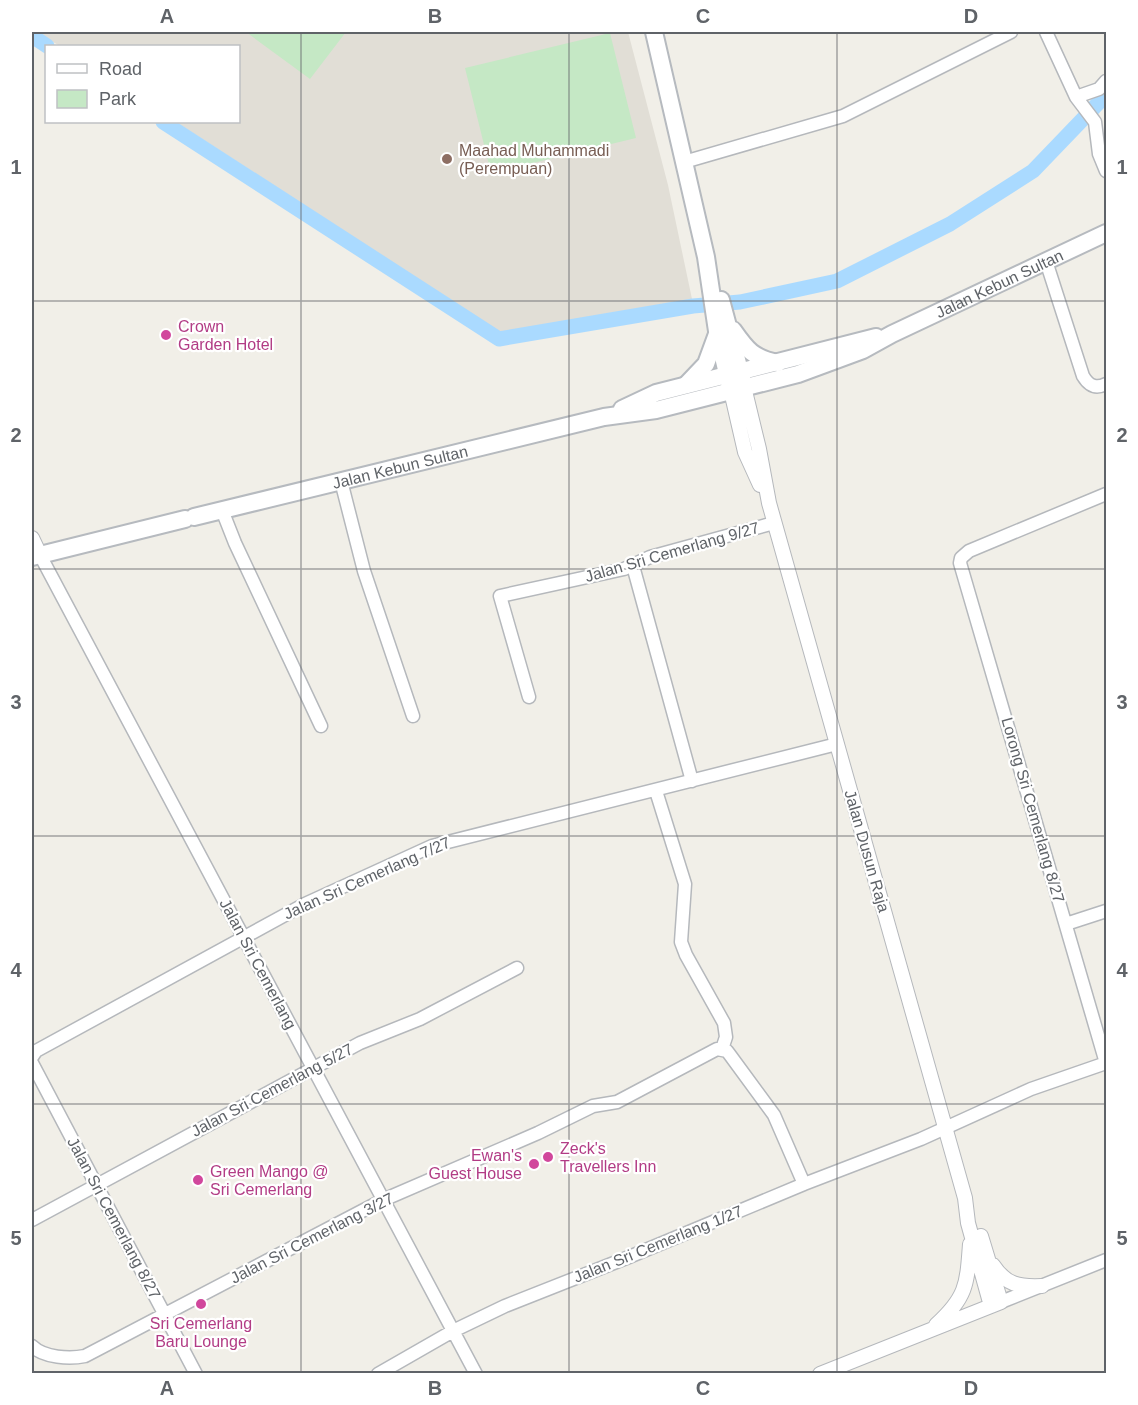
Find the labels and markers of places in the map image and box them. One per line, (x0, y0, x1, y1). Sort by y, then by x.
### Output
place label: Maahad Muhammadi (Perempuan) (459, 142, 609, 177)
marker: Maahad Muhammadi (Perempuan) (440, 152, 454, 166)
place label: Crown Garden Hotel (178, 318, 273, 353)
marker: Crown Garden Hotel (159, 328, 173, 342)
place label: Zeck's Travellers Inn (560, 1140, 656, 1175)
place label: Ewan's Guest House (429, 1147, 522, 1182)
marker: Zeck's Travellers Inn (541, 1150, 555, 1164)
marker: Ewan's Guest House (527, 1157, 541, 1171)
place label: Green Mango @ Sri Cemerlang (210, 1163, 329, 1198)
marker: Green Mango @ Sri Cemerlang (191, 1173, 205, 1187)
marker: Sri Cemerlang Baru Lounge (194, 1297, 208, 1311)
place label: Sri Cemerlang Baru Lounge (150, 1315, 252, 1350)

